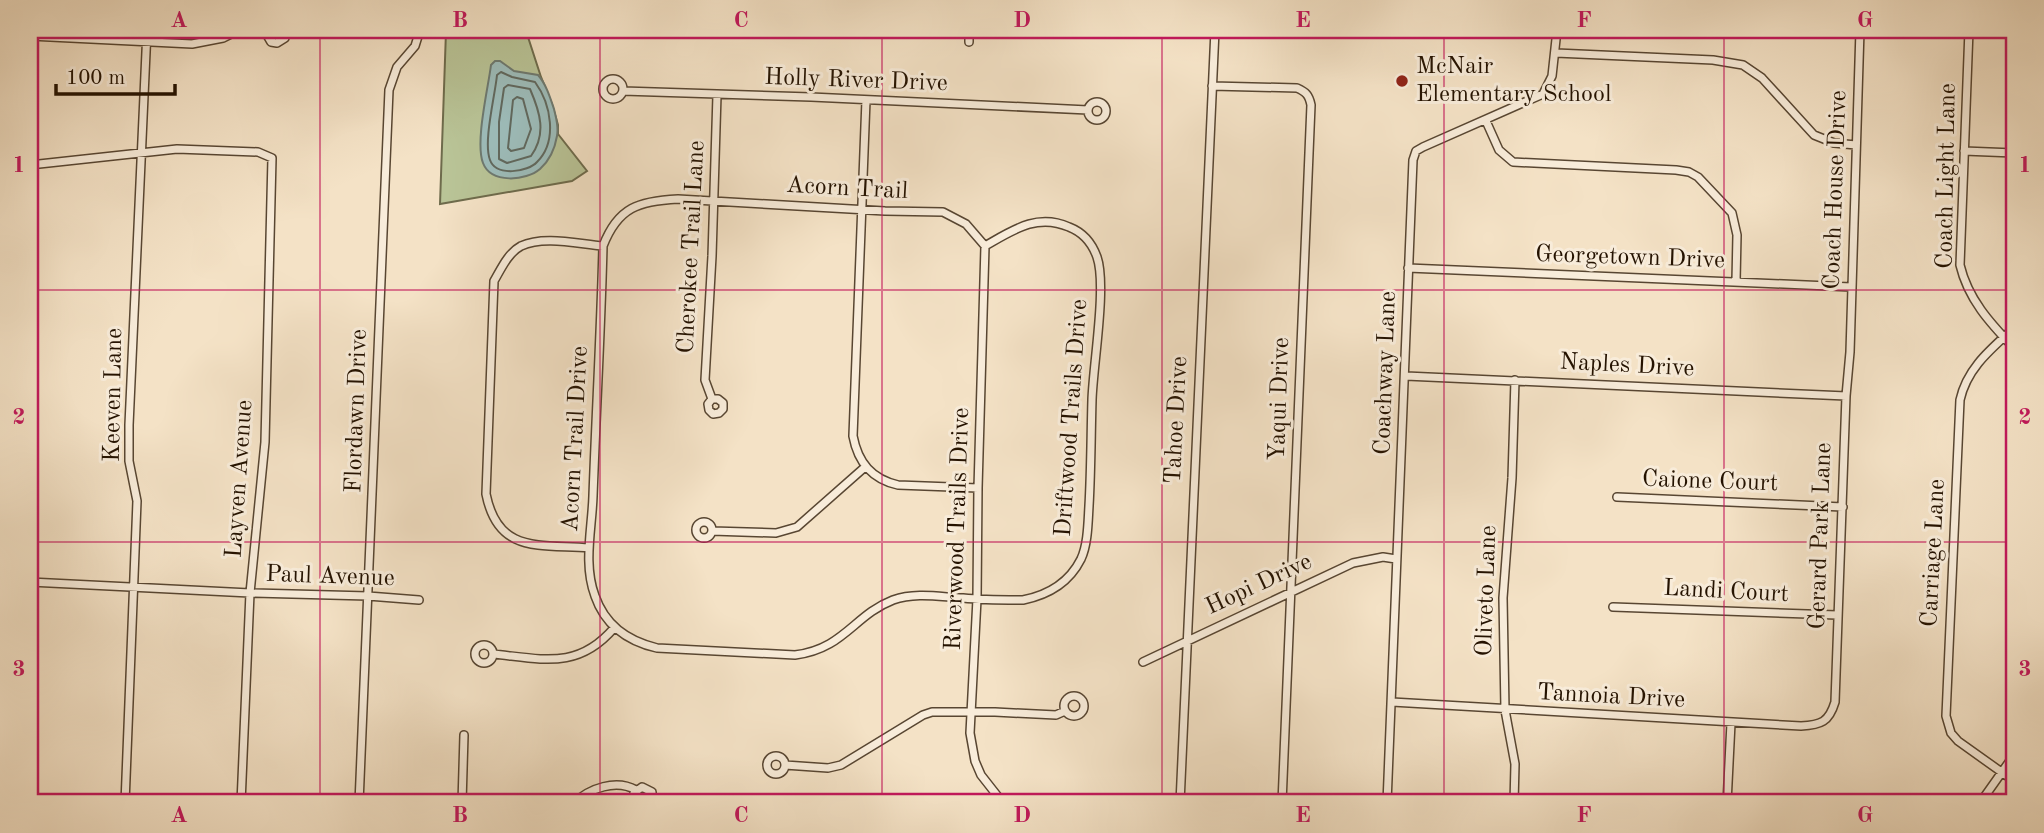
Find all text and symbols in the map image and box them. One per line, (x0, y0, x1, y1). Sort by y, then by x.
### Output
text: A (170, 9, 188, 32)
text: B (452, 9, 468, 32)
text: C (733, 9, 749, 32)
text: D (1013, 9, 1031, 32)
text: E (1295, 9, 1311, 32)
text: F (1576, 9, 1592, 32)
text: G (1857, 9, 1873, 32)
scale bar (56, 52, 175, 96)
place label: McNair Elementary School (1416, 55, 1611, 107)
street label: Holly River Drive (764, 66, 948, 96)
text: 100 m (66, 68, 125, 89)
marker: McNair Elementary School (1394, 73, 1410, 89)
street label: Coach Light Lane (1933, 83, 1961, 269)
street label: Coach House Drive (1821, 90, 1851, 290)
street label: Cherokee Trail Lane (674, 140, 710, 354)
text: 1 (12, 154, 26, 177)
text: 1 (2018, 154, 2032, 177)
street label: Acorn Trail (785, 174, 909, 204)
street label: Georgetown Drive (1535, 243, 1725, 273)
street label: Coachway Lane (1371, 291, 1401, 455)
street label: Driftwood Trails Drive (1052, 298, 1092, 538)
street label: Keeven Lane (101, 328, 127, 462)
street label: Flordawn Drive (342, 329, 372, 493)
street label: Yaqui Drive (1266, 337, 1294, 461)
street label: Acorn Trail Drive (559, 345, 593, 533)
street label: Naples Drive (1559, 350, 1695, 382)
street label: Tahoe Drive (1162, 355, 1192, 485)
street label: Layven Avenue (222, 399, 258, 559)
text: 2 (12, 406, 26, 429)
text: 2 (2018, 406, 2032, 429)
street label: Riverwood Trails Drive (942, 407, 974, 651)
street label: Gerard Park Lane (1806, 442, 1836, 630)
street label: Caione Court (1642, 468, 1778, 496)
street label: Carriage Lane (1918, 478, 1950, 628)
street label: Oliveto Lane (1473, 525, 1501, 657)
street label: Hopi Drive (1202, 550, 1316, 620)
street label: Paul Avenue (265, 563, 395, 591)
street label: Landi Court (1663, 577, 1789, 607)
text: 3 (12, 658, 26, 681)
text: 3 (2018, 658, 2032, 681)
street label: Tannoia Drive (1536, 681, 1686, 713)
text: A (170, 804, 188, 827)
text: B (452, 804, 468, 827)
text: C (733, 804, 749, 827)
text: D (1013, 804, 1031, 827)
text: E (1295, 804, 1311, 827)
text: F (1576, 804, 1592, 827)
text: G (1857, 804, 1873, 827)

